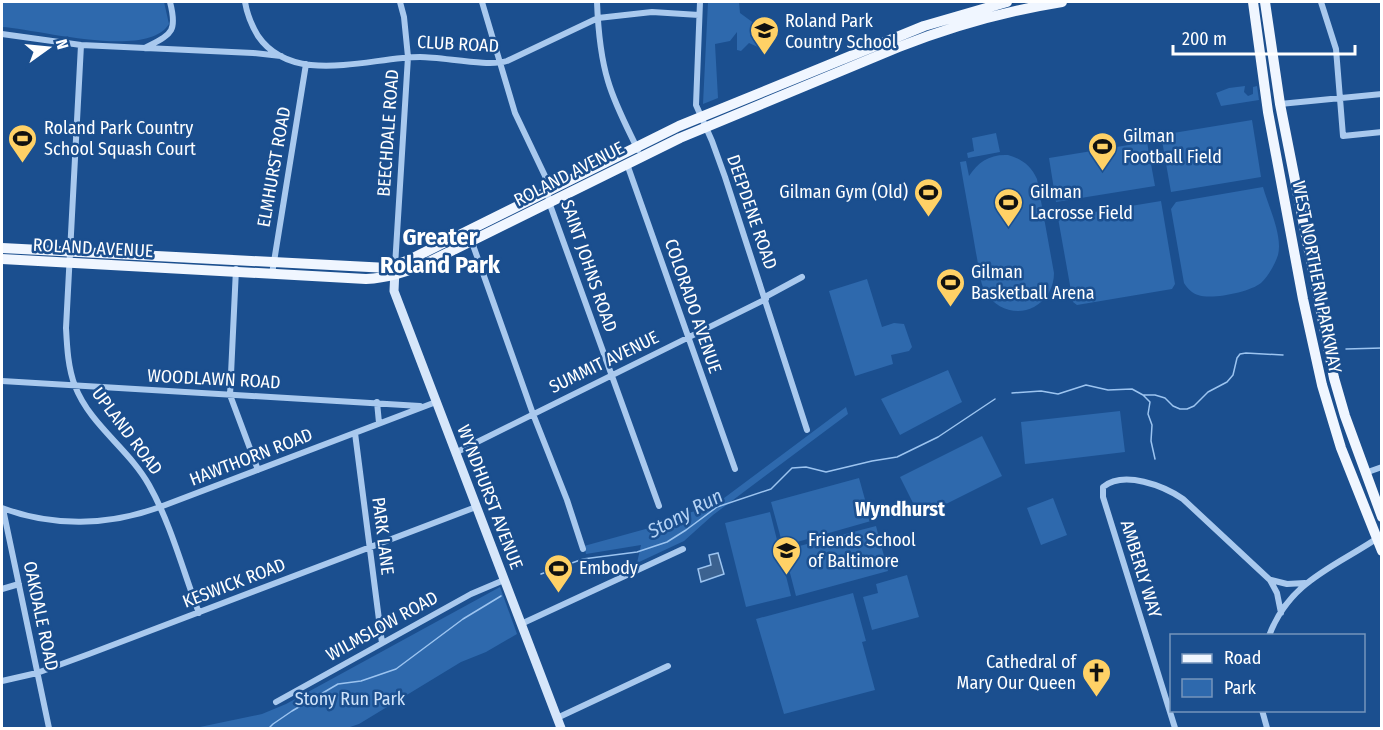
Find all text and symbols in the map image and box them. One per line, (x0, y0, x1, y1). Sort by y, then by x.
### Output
place label: Roland Park Country School (785, 10, 897, 53)
school or university icon: Roland Park Country School (748, 15, 780, 57)
north arrow (18, 18, 78, 78)
scale bar (1173, 18, 1354, 56)
text: 200 m (1182, 28, 1227, 50)
street label: CLUB ROAD (416, 31, 500, 57)
text: N (52, 37, 72, 51)
street label: BEECHDALE ROAD (373, 69, 403, 197)
street label: ELMHURST ROAD (253, 105, 295, 229)
place label: Roland Park Country School Squash Court (44, 117, 196, 160)
sports icon: Roland Park Country School Squash Court (7, 122, 39, 164)
place label: Gilman Football Field (1123, 125, 1222, 168)
sports icon: Gilman Football Field (1086, 130, 1118, 172)
street label: ROLAND AVENUE (510, 137, 628, 211)
street label: DEEPDENE ROAD (722, 152, 782, 272)
sports icon: Gilman Gym (Old) (913, 176, 945, 218)
street label: WEST NORTHERN PARKWAY (1288, 179, 1346, 375)
place label: Gilman Gym (Old) (779, 181, 908, 203)
place label: Gilman Lacrosse Field (1030, 181, 1133, 224)
sports icon: Gilman Lacrosse Field (993, 186, 1025, 228)
street label: SAINT JOHNS ROAD (556, 197, 622, 335)
district label: Greater Roland Park (380, 223, 501, 279)
street label: ROLAND AVENUE (32, 234, 154, 262)
street label: COLORADO AVENUE (660, 236, 726, 376)
place label: Gilman Basketball Arena (971, 261, 1095, 304)
sports icon: Gilman Basketball Arena (934, 266, 966, 308)
street label: SUMMIT AVENUE (546, 326, 662, 398)
street label: WOODLAWN ROAD (147, 365, 281, 393)
street label: UPLAND ROAD (87, 383, 167, 479)
street label: WYNDHURST AVENUE (452, 422, 528, 572)
street label: HAWTHORN ROAD (186, 423, 316, 491)
water label: Stony Run (642, 483, 727, 543)
street label: PARK LANE (367, 496, 399, 576)
district label: Wyndhurst (855, 497, 946, 521)
street label: AMBERLY WAY (1116, 518, 1166, 621)
place label: Friends School of Baltimore (808, 529, 916, 572)
school or university icon: Friends School of Baltimore (771, 534, 803, 576)
sports icon: Embody (542, 552, 574, 594)
street label: KESWICK ROAD (179, 553, 289, 613)
place label: Embody (579, 557, 638, 579)
street label: OAKDALE ROAD (19, 559, 63, 673)
street label: WILMSLOW ROAD (322, 586, 442, 666)
legend (1170, 634, 1365, 712)
text: Road (1224, 647, 1261, 669)
place label: Cathedral of Mary Our Queen (957, 651, 1077, 694)
church icon: Cathedral of Mary Our Queen (1081, 656, 1113, 698)
text: Park (1224, 677, 1257, 699)
park label: Stony Run Park (295, 688, 406, 710)

